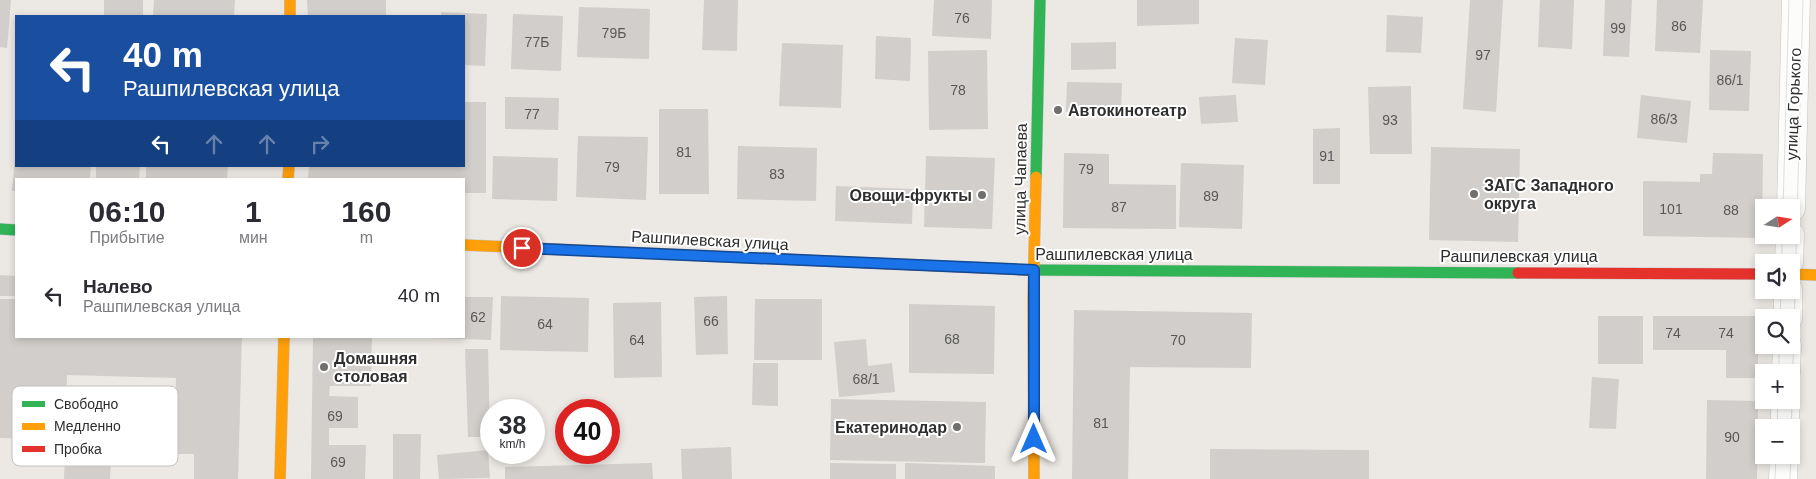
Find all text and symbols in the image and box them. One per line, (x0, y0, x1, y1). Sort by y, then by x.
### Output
house number: 76 (954, 10, 970, 26)
house number: 86 (1671, 18, 1687, 34)
house number: 99 (1610, 20, 1626, 36)
house number: 79Б (602, 25, 626, 41)
house number: 77Б (525, 34, 549, 50)
icon: left (40, 35, 105, 100)
text: 40 m (123, 35, 203, 74)
house number: 97 (1475, 47, 1491, 63)
street label: улица Горького (1783, 47, 1804, 161)
house number: 86/1 (1716, 72, 1744, 88)
text: Рашпилевская улица (123, 76, 339, 101)
house number: 78 (950, 82, 966, 98)
place label: Автокинотеатр (1068, 102, 1187, 119)
marker: Автокинотеатр (1052, 104, 1064, 116)
house number: 77 (524, 106, 540, 122)
house number: 86/3 (1650, 111, 1678, 127)
house number: 93 (1382, 112, 1398, 128)
street label: улица Чапаева (1011, 123, 1030, 235)
icon: left (147, 130, 175, 158)
icon: ahead (200, 130, 228, 158)
icon: ahead (253, 130, 281, 158)
icon: right (306, 130, 334, 158)
house number: 81 (676, 144, 692, 160)
house number: 91 (1319, 148, 1335, 164)
house number: 79 (604, 159, 620, 175)
house number: 79 (1078, 161, 1094, 177)
house number: 83 (769, 166, 785, 182)
place label: ЗАГС Западного округа (1484, 177, 1614, 212)
place label: Овощи-фрукты (850, 187, 972, 204)
house number: 89 (1203, 188, 1219, 204)
marker: ЗАГС Западного округа (1468, 188, 1480, 200)
marker: Овощи-фрукты (976, 189, 988, 201)
text: 06:10 (89, 195, 165, 228)
text: 1 (245, 195, 262, 228)
text: 160 (341, 195, 391, 228)
house number: 87 (1111, 199, 1127, 215)
north arrow (1755, 199, 1800, 244)
map controls (1755, 199, 1800, 464)
house number: 101 (1659, 201, 1683, 217)
house number: 88 (1723, 202, 1739, 218)
pin (501, 227, 543, 269)
street label: Рашпилевская улица (631, 228, 789, 253)
text: Прибытие (89, 229, 165, 246)
text: мин (239, 229, 268, 246)
text: m (360, 229, 373, 246)
icon: arrive (508, 234, 536, 262)
street label: Рашпилевская улица (1035, 246, 1193, 263)
street label: Рашпилевская улица (1440, 248, 1598, 265)
button: sound (1755, 254, 1800, 299)
text: Налево (83, 276, 153, 297)
icon: left (40, 282, 68, 310)
text: 40 m (398, 285, 440, 306)
text: Рашпилевская улица (83, 298, 240, 315)
house number: 62 (470, 309, 486, 325)
button: search (1755, 309, 1800, 354)
house number: 66 (703, 313, 719, 329)
house number: 64 (537, 316, 553, 332)
house number: 74 (1665, 325, 1681, 341)
house number: 74 (1718, 325, 1734, 341)
house number: 68 (944, 331, 960, 347)
house number: 64 (629, 332, 645, 348)
house number: 70 (1170, 332, 1186, 348)
place label: Домашняя столовая (334, 350, 417, 385)
marker: Домашняя столовая (318, 361, 330, 373)
button: + (1755, 364, 1800, 409)
house number: 68/1 (852, 371, 880, 387)
legend (12, 386, 178, 466)
text: Свободно (54, 396, 119, 412)
speed limit sign: 40 (555, 399, 620, 464)
house number: 69 (327, 408, 343, 424)
text: 38 (499, 411, 526, 439)
position arrow (1007, 412, 1059, 464)
house number: 81 (1093, 415, 1109, 431)
text: Медленно (54, 418, 121, 434)
place label: Екатеринодар (835, 419, 947, 436)
button: − (1755, 419, 1800, 464)
marker: Екатеринодар (951, 421, 963, 433)
house number: 90 (1724, 429, 1740, 445)
text: km/h (499, 437, 526, 451)
text: Пробка (54, 441, 102, 457)
house number: 69 (330, 454, 346, 470)

